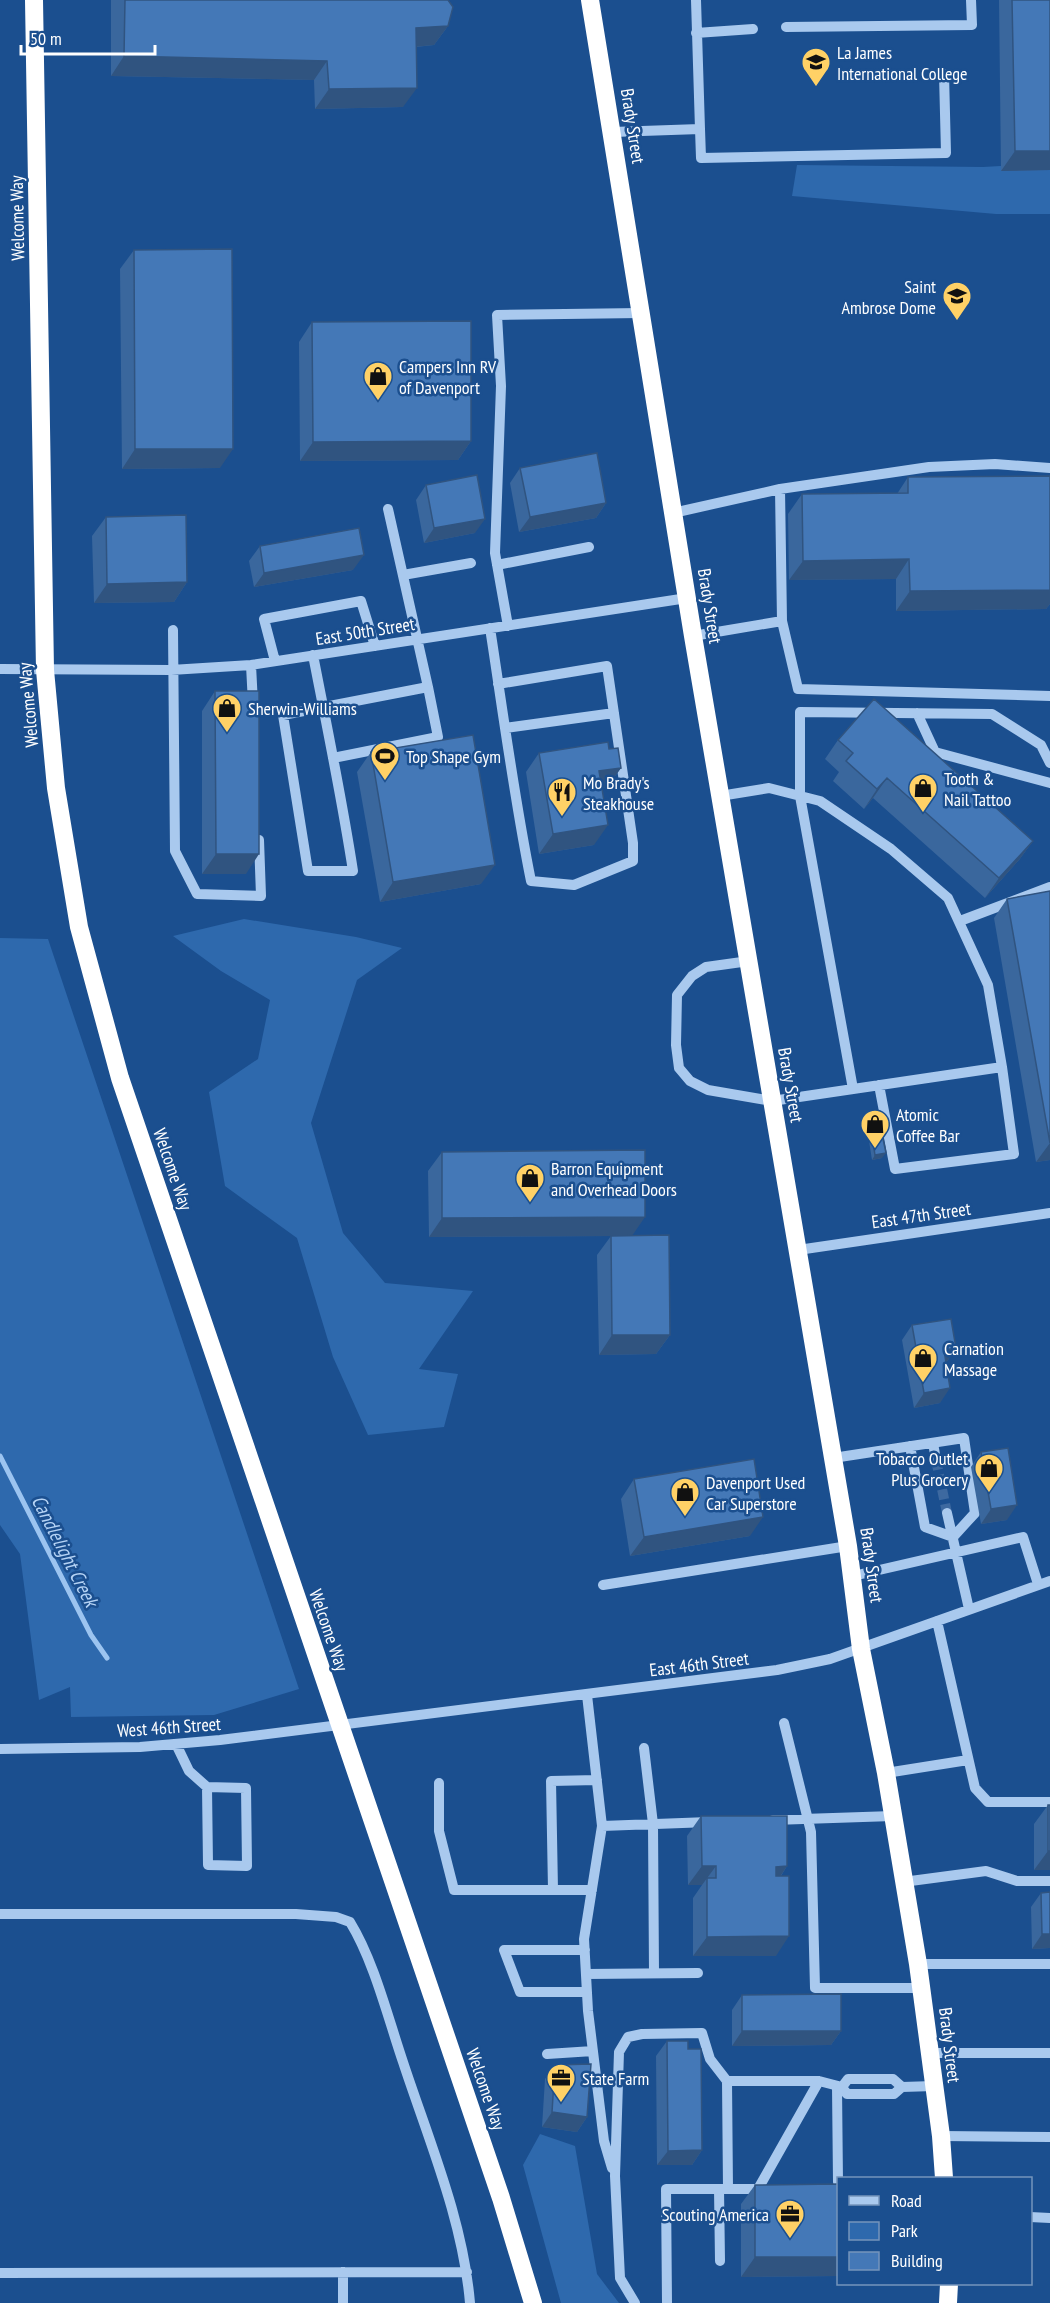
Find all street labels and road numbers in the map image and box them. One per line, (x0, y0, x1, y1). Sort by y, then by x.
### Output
street label: Brady Street (616, 87, 650, 165)
street label: Welcome Way (5, 175, 29, 261)
street label: Brady Street (693, 567, 727, 645)
street label: East 50th Street (314, 612, 416, 650)
street label: Welcome Way (13, 661, 43, 748)
street label: Brady Street (773, 1046, 809, 1124)
street label: Welcome Way (148, 1125, 198, 1213)
street label: East 47th Street (870, 1197, 972, 1233)
street label: Brady Street (855, 1526, 889, 1604)
street label: Welcome Way (304, 1586, 354, 1674)
street label: East 46th Street (648, 1646, 750, 1682)
street label: West 46th Street (116, 1712, 222, 1742)
street label: Brady Street (934, 2006, 966, 2084)
street label: Welcome Way (461, 2045, 511, 2133)

